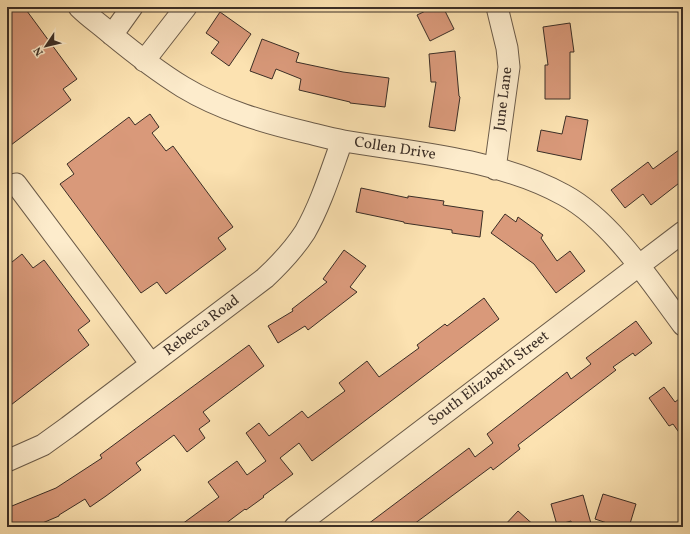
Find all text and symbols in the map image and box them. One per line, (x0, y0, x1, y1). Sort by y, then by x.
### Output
north arrow (26, 26, 66, 66)
text: N (31, 43, 47, 58)
street label: June Lane (490, 66, 518, 132)
street label: Collen Drive (353, 132, 437, 166)
street label: Rebecca Road (160, 290, 244, 362)
street label: South Elizabeth Street (424, 326, 554, 432)

